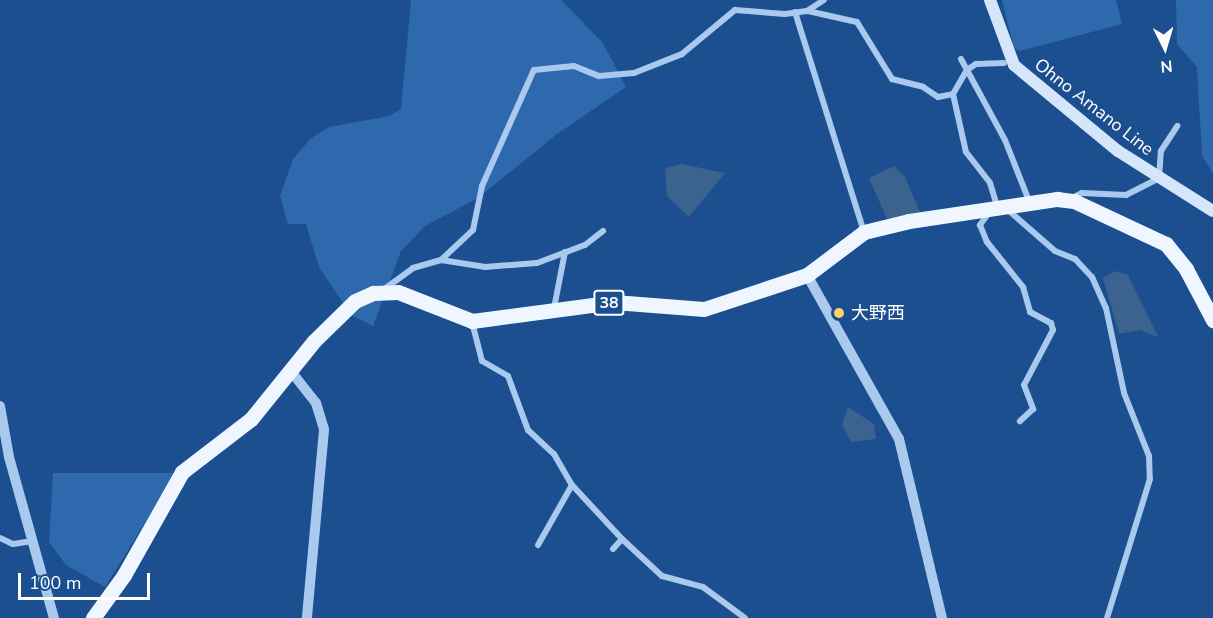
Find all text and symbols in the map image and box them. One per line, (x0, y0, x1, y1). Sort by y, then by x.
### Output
north arrow (1135, 18, 1195, 78)
street label: Ohno Amano Line (1030, 54, 1158, 160)
text: N (1160, 54, 1173, 77)
road number: 38 (592, 290, 626, 316)
place label: 大野西 (851, 302, 905, 324)
marker: 大野西 (832, 306, 846, 320)
scale bar (21, 561, 153, 599)
text: 100 m (29, 571, 81, 595)

